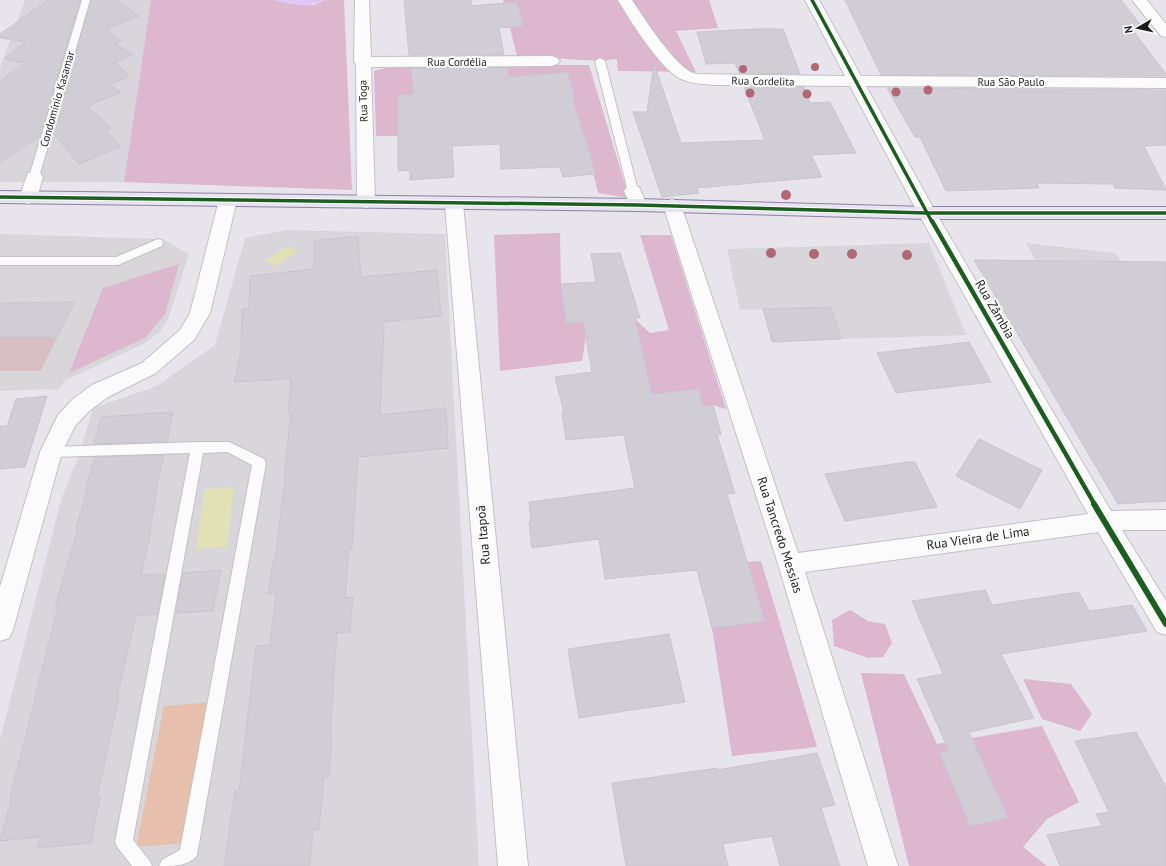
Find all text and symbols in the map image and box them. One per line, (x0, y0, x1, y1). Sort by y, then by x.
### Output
north arrow (1118, 8, 1158, 48)
text: N (1121, 25, 1136, 34)
street label: Condomínio Kasamar (37, 49, 77, 149)
street label: Rua Cordélia (427, 55, 487, 69)
street label: Rua Cordelita (731, 73, 795, 89)
street label: Rua São Paulo (977, 75, 1045, 89)
street label: Rua Toga (355, 80, 371, 122)
street label: Rua Zâmbia (971, 276, 1019, 342)
street label: Rua Tancredo Messias (753, 475, 807, 595)
street label: Rua Itapoã (472, 505, 494, 565)
street label: Rua Vieira de Lima (925, 522, 1031, 554)

